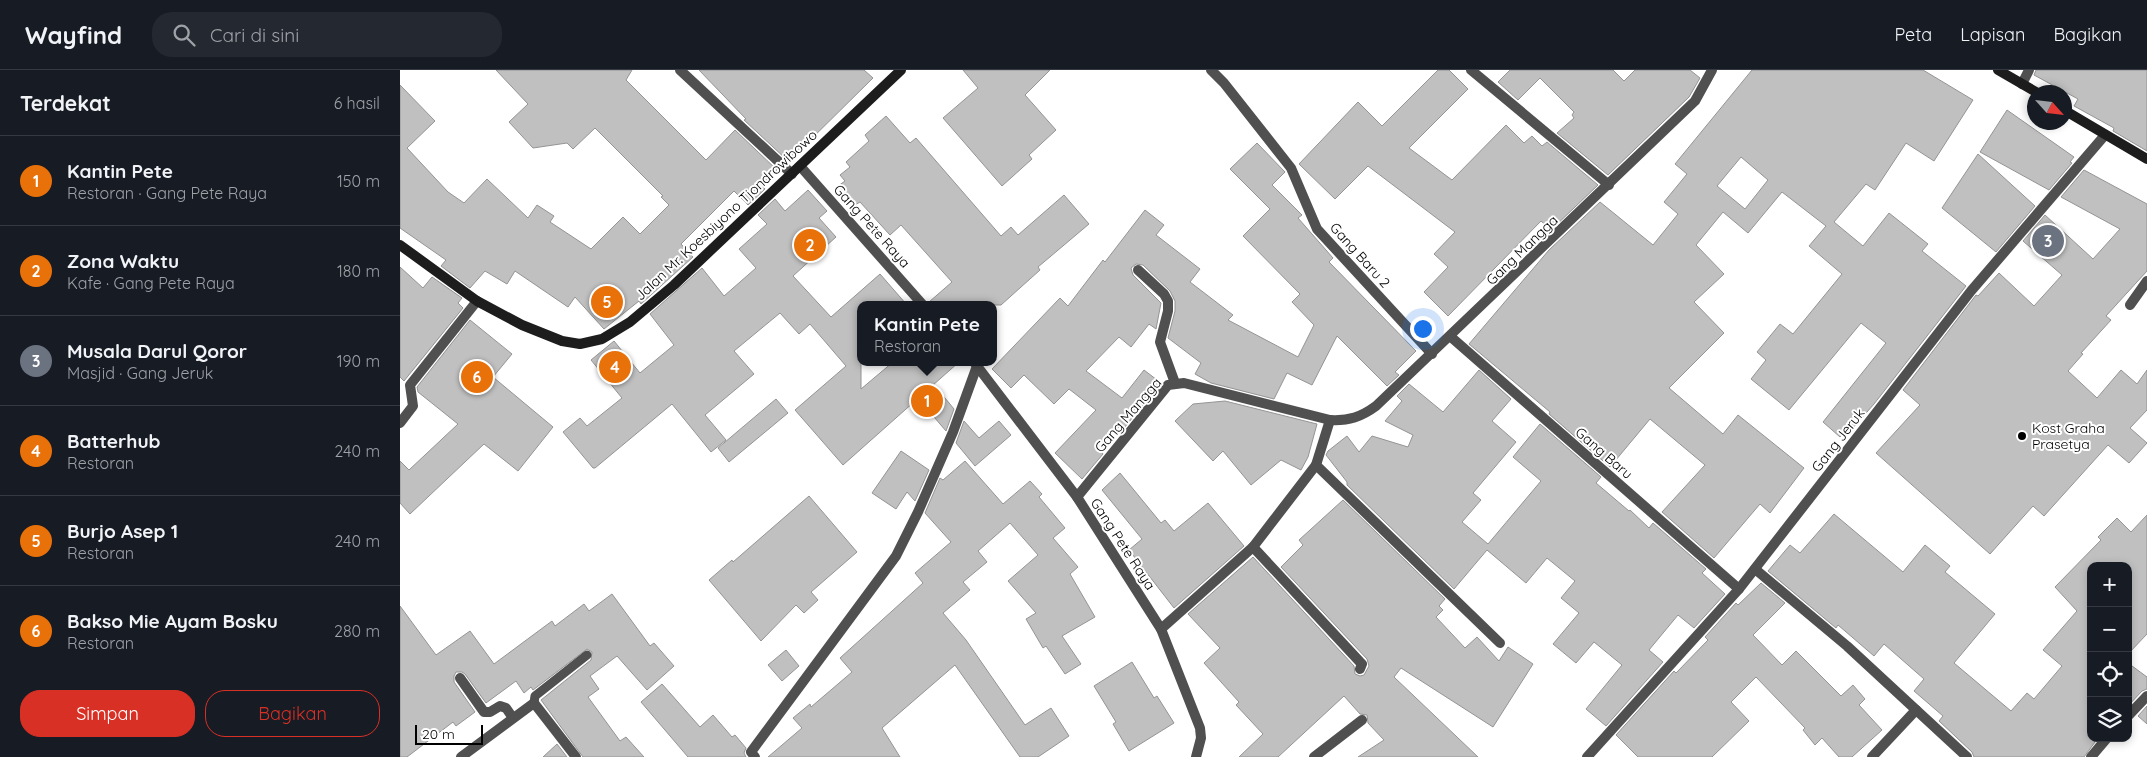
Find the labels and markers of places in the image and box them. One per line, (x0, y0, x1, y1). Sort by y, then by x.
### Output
pin: 3 (2032, 222, 2064, 260)
pin: 2 (794, 226, 826, 264)
pin: 5 (591, 283, 623, 321)
pin: 4 (599, 348, 631, 386)
pin: 6 (461, 358, 493, 396)
pin: 1 (911, 382, 943, 420)
place label: Kost Graha Prasetya (2032, 419, 2105, 453)
marker: Kost Graha Prasetya (2016, 430, 2028, 442)

